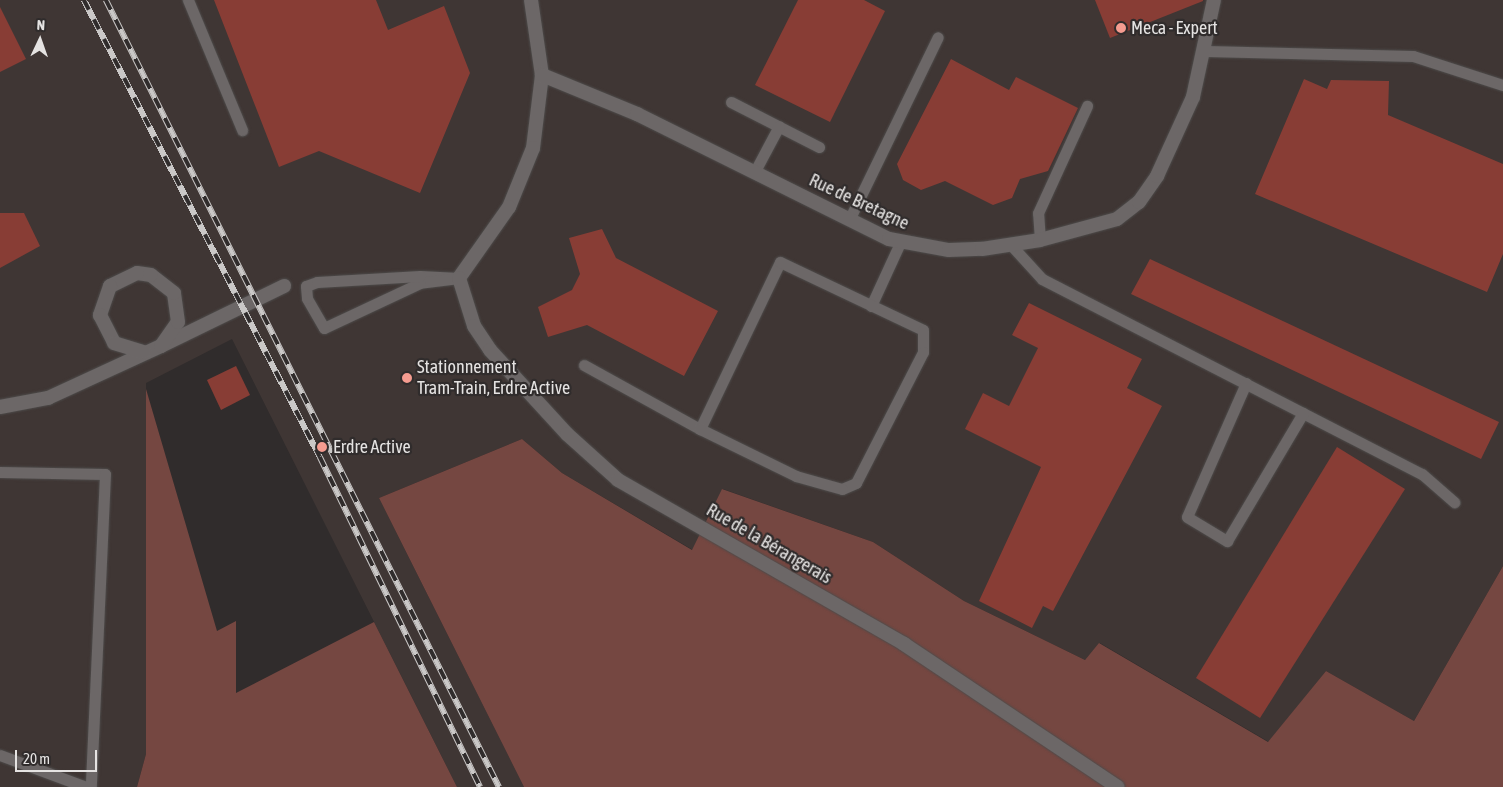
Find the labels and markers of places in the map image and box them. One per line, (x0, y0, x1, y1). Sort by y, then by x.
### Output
place label: Meca - Expert (1131, 17, 1218, 39)
marker: Meca - Expert (1115, 22, 1127, 34)
place label: Stationnement Tram-Train, Erdre Active (417, 357, 570, 399)
marker: Stationnement Tram-Train, Erdre Active (401, 372, 413, 384)
place label: Erdre Active (333, 436, 411, 458)
marker: Erdre Active (315, 440, 329, 454)

